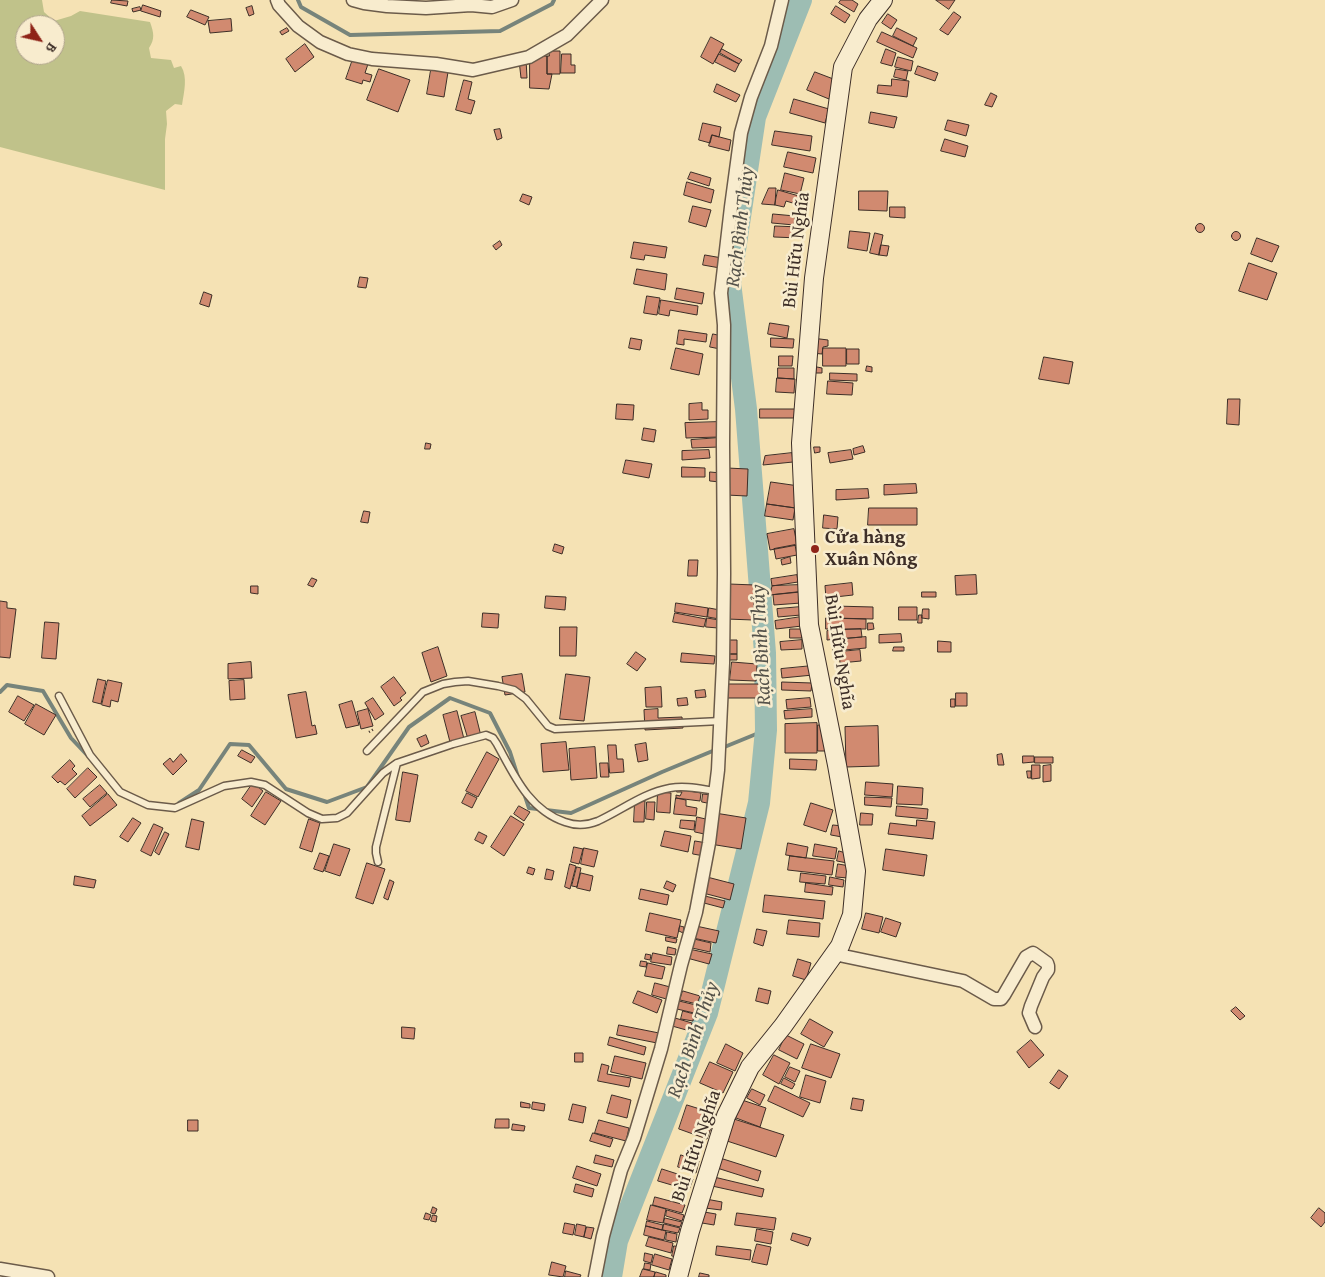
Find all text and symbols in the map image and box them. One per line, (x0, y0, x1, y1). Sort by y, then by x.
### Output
north arrow (15, 15, 65, 65)
text: B (41, 39, 62, 57)
water label: Rạch Bình Thủy (722, 165, 760, 289)
street label: Bùi Hữu Nghĩa (779, 191, 815, 309)
place label: Cửa hàng Xuân Nông (825, 527, 917, 571)
marker: Cửa hàng Xuân Nông (809, 543, 821, 555)
water label: Rạch Bình Thủy (747, 584, 777, 706)
street label: Bùi Hữu Nghĩa (819, 593, 859, 711)
water label: Rạch Bình Thủy (663, 979, 725, 1101)
street label: Bùi Hữu Nghĩa (667, 1087, 727, 1205)

